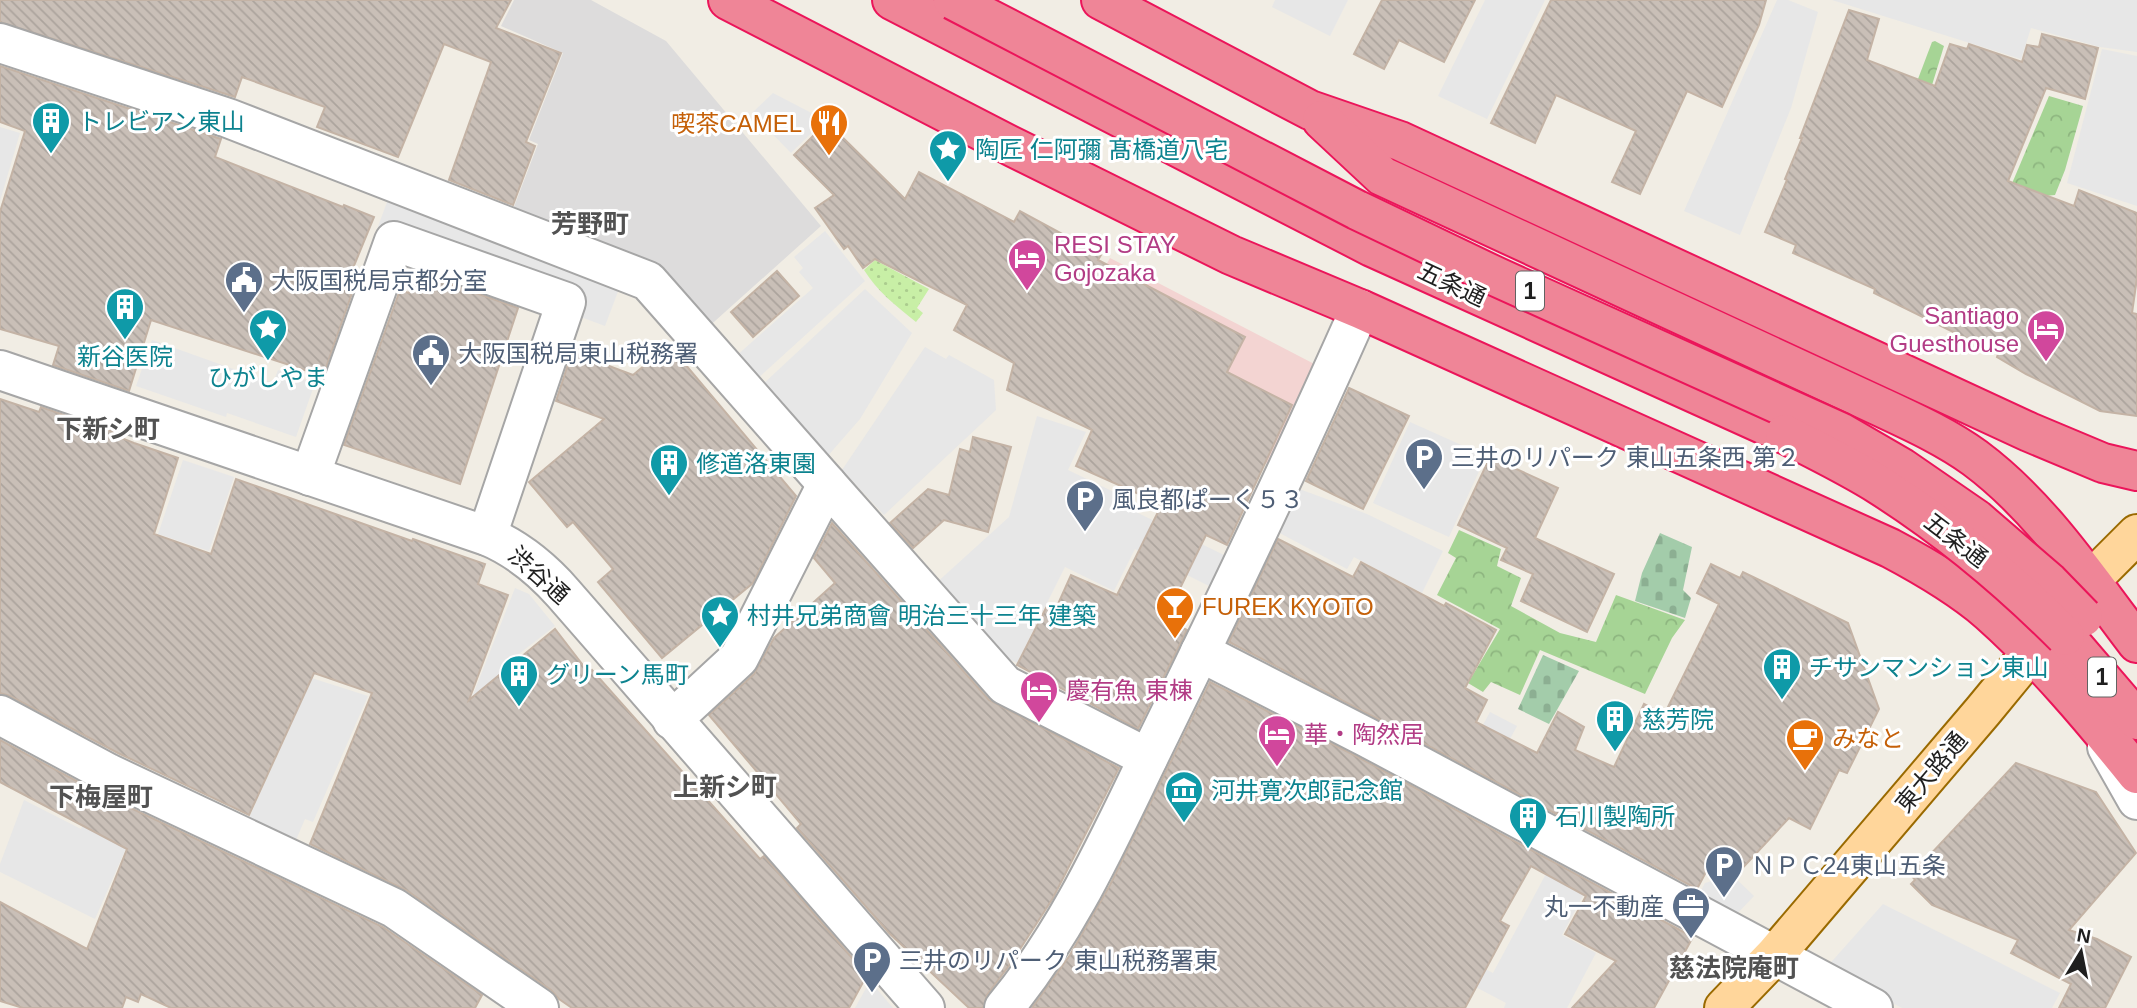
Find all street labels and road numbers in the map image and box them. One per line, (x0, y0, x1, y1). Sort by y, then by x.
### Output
street label: 五条通 (1414, 257, 1490, 311)
road number: 1 (1516, 272, 1544, 310)
street label: 五条通 (1919, 508, 1993, 572)
street label: 渋谷通 (503, 541, 575, 609)
road number: 1 (2088, 657, 2116, 696)
street label: 東大路通 (1890, 727, 1972, 817)

